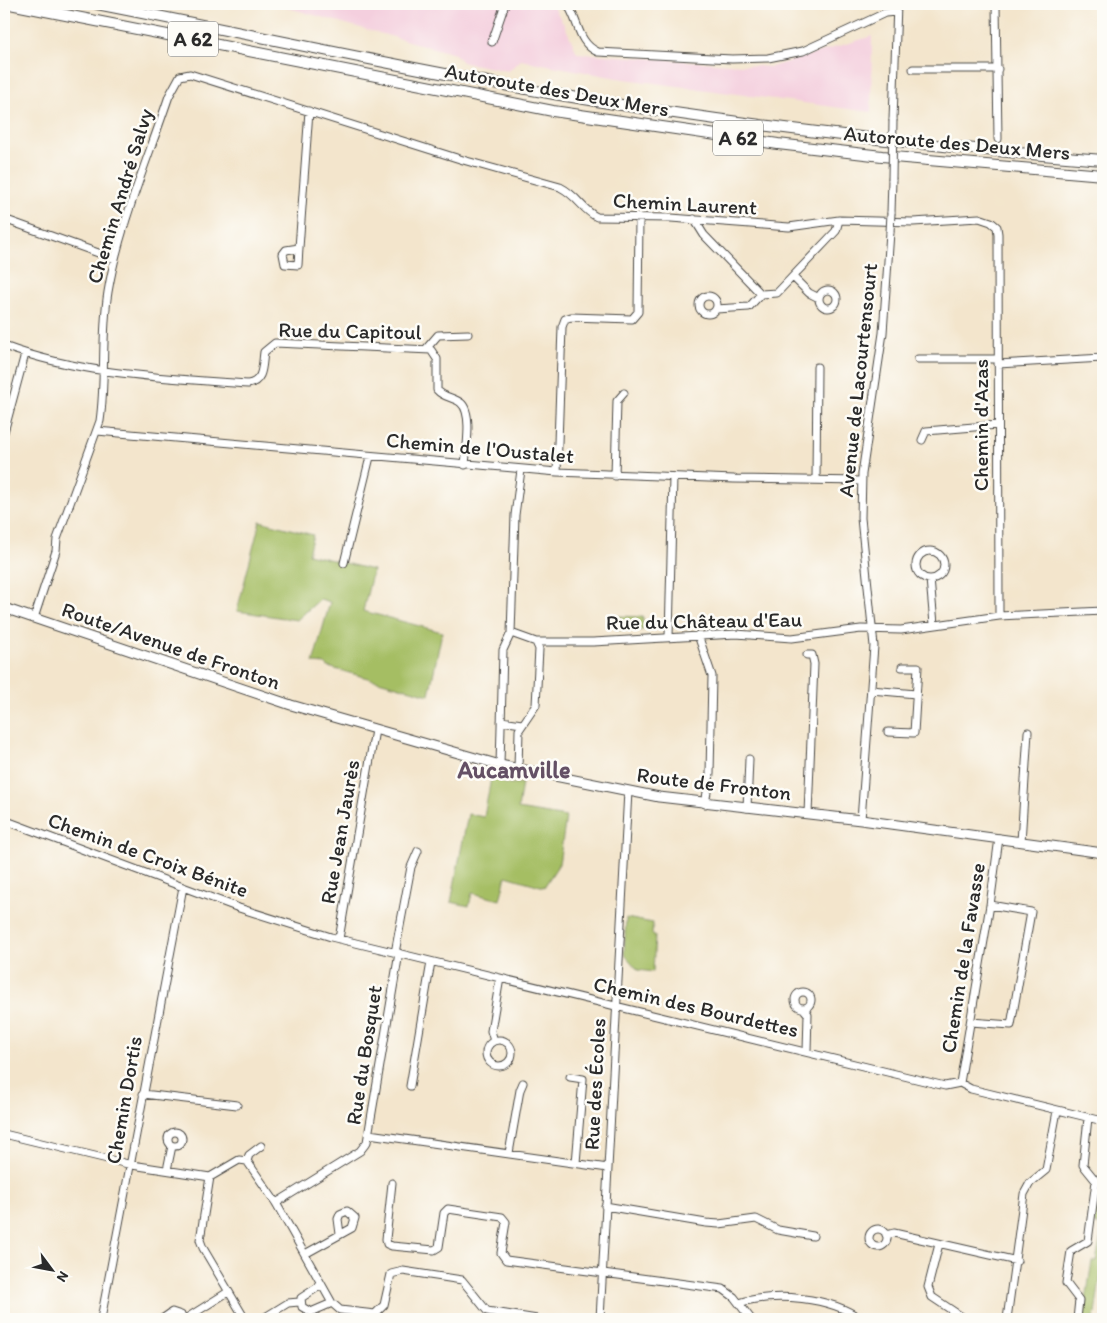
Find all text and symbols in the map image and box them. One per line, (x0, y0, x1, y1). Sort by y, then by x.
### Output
road number: A 62 (168, 22, 218, 56)
street label: Autoroute des Deux Mers (443, 57, 671, 122)
street label: Chemin André Salvy (81, 105, 158, 286)
road number: A 62 (713, 120, 763, 156)
street label: Autoroute des Deux Mers (843, 120, 1071, 165)
street label: Chemin Laurent (612, 187, 758, 220)
street label: Avenue de Lacourtensourt (833, 262, 882, 498)
street label: Rue du Capitoul (278, 317, 422, 344)
street label: Chemin d'Azas (968, 359, 993, 491)
street label: Chemin de l'Oustalet (385, 427, 575, 468)
street label: Route/Avenue de Fronton (59, 596, 284, 695)
street label: Rue du Château d'Eau (606, 606, 802, 635)
district label: Aucamville (456, 755, 571, 784)
street label: Rue Jean Jaurès (315, 758, 364, 906)
street label: Route de Fronton (635, 762, 793, 805)
street label: Chemin de Croix Bénite (45, 807, 252, 902)
street label: Chemin de la Favasse (935, 861, 990, 1055)
street label: Chemin des Bourdettes (591, 971, 801, 1042)
street label: Rue du Bosquet (340, 983, 387, 1126)
street label: Rue des Écoles (579, 1017, 610, 1151)
street label: Chemin Dortis (100, 1034, 147, 1166)
north arrow (28, 1246, 78, 1296)
text: N (53, 1268, 72, 1285)

